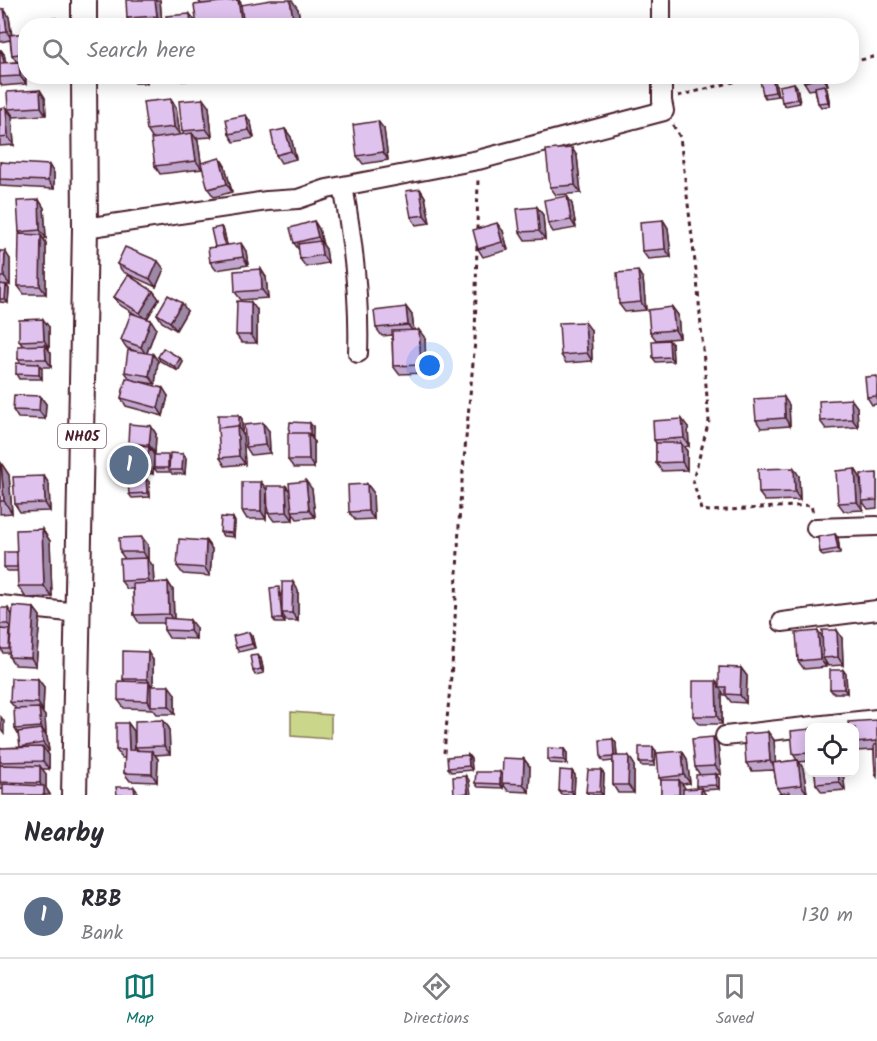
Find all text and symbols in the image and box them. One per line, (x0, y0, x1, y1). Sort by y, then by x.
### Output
search box (18, 18, 859, 84)
text: Search here (87, 34, 195, 69)
icon: search (39, 35, 72, 68)
your location (415, 351, 444, 380)
road number: NH05 (58, 424, 106, 448)
pin: 1 (110, 442, 148, 488)
map controls (805, 723, 859, 777)
button: locate (805, 723, 859, 777)
text: Nearby (24, 813, 104, 855)
text: RBB (81, 883, 122, 918)
text: 1 (40, 900, 47, 932)
text: 130 m (801, 900, 853, 932)
text: Bank (81, 918, 123, 950)
tab: Map (123, 970, 156, 1031)
tab: Directions (403, 970, 469, 1031)
tab: Saved (716, 970, 754, 1031)

